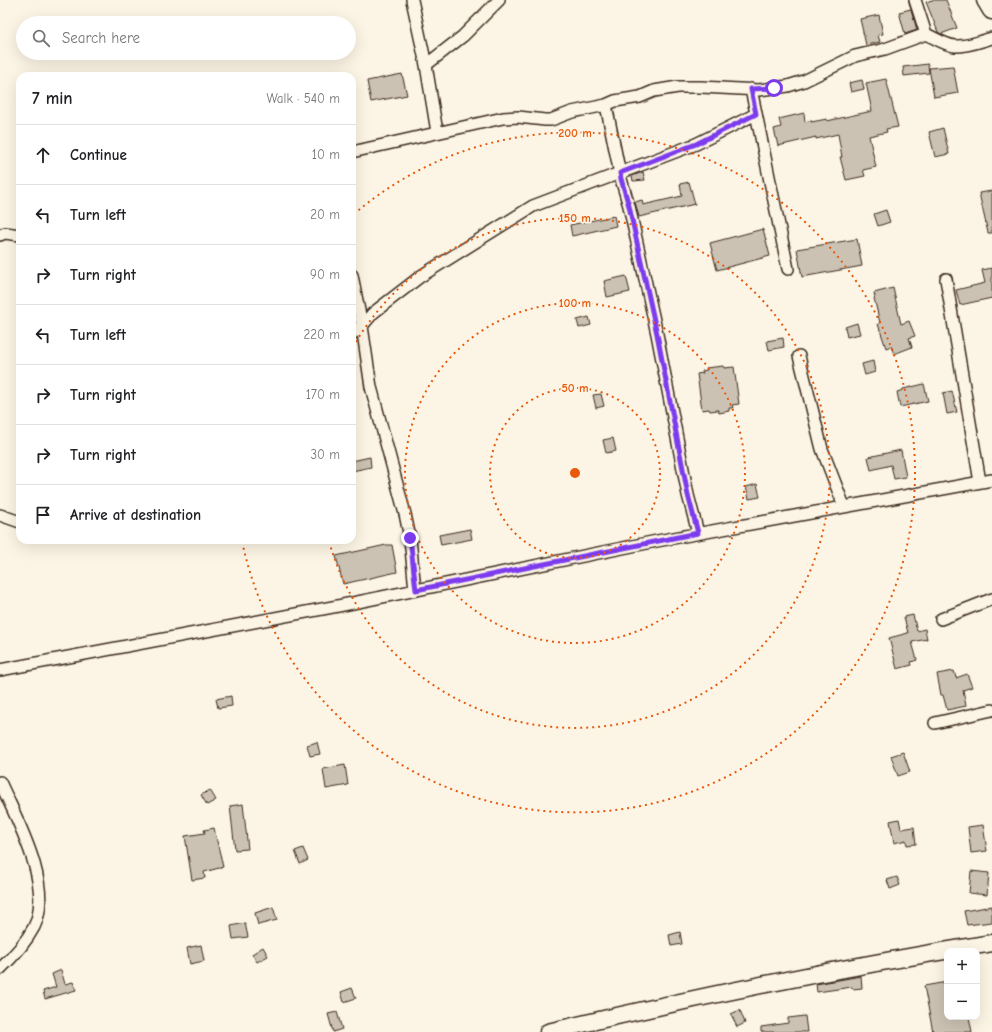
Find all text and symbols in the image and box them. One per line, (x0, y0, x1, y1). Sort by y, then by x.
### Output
search box (16, 16, 356, 60)
icon: search (30, 27, 52, 49)
text: Search here (62, 29, 140, 47)
route start (765, 79, 783, 97)
text: 7 min (32, 89, 73, 108)
text: Walk · 540 m (266, 91, 340, 106)
text: 200 m (558, 126, 592, 140)
icon: ahead (32, 144, 54, 166)
text: Continue (70, 146, 127, 164)
text: 10 m (312, 147, 340, 162)
icon: left (32, 204, 54, 226)
text: Turn left (70, 206, 126, 224)
text: 20 m (310, 207, 340, 222)
text: 150 m (559, 211, 591, 225)
icon: right (32, 264, 54, 286)
text: Turn right (70, 266, 136, 284)
text: 90 m (310, 267, 340, 282)
text: 100 m (559, 296, 591, 310)
icon: left (32, 324, 54, 346)
text: Turn left (70, 326, 126, 344)
text: 220 m (303, 327, 340, 342)
text: 50 m (561, 381, 589, 395)
icon: right (32, 384, 54, 406)
text: Turn right (70, 386, 136, 404)
text: 170 m (306, 387, 340, 402)
icon: right (32, 444, 54, 466)
text: Turn right (70, 446, 136, 464)
text: 30 m (310, 447, 340, 462)
centre of rings (568, 466, 582, 480)
icon: arrive (32, 504, 54, 526)
text: Arrive at destination (70, 506, 201, 524)
route end (401, 529, 419, 547)
map controls (944, 948, 980, 1020)
button: + (944, 948, 980, 984)
button: − (944, 984, 980, 1020)

